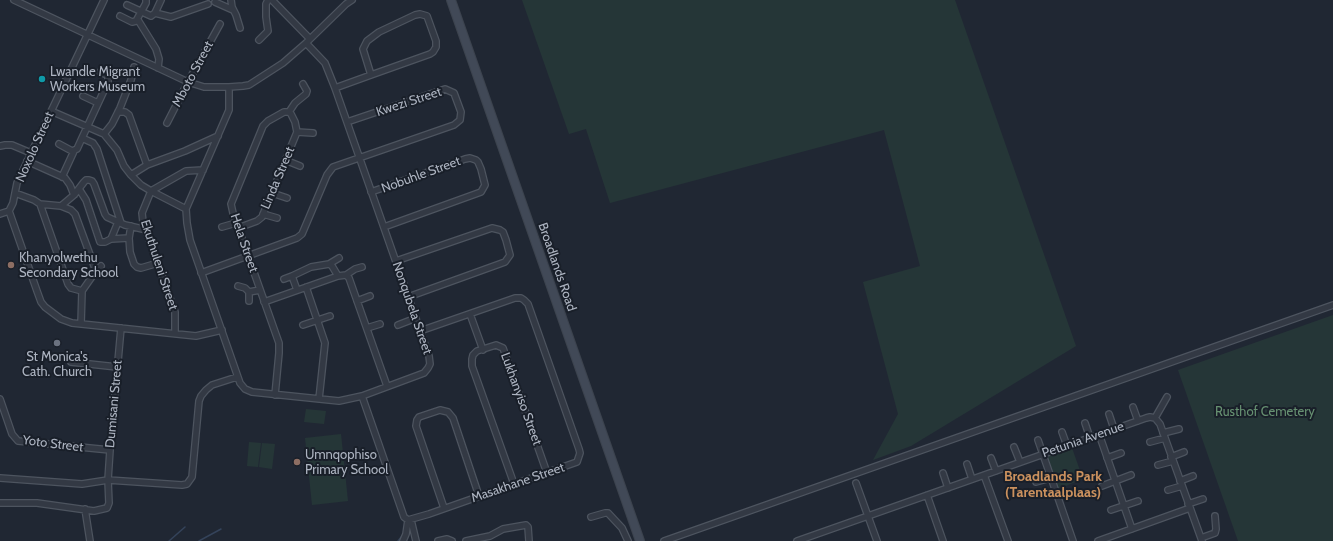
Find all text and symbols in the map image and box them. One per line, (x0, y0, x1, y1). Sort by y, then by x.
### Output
street label: Mboto Street (169, 38, 217, 110)
place label: Lwandle Migrant Workers Museum (50, 64, 145, 95)
marker: Lwandle Migrant Workers Museum (37, 74, 47, 84)
street label: Kwezi Street (374, 84, 444, 120)
street label: Noxolo Street (13, 109, 57, 185)
street label: Linda Street (258, 144, 298, 212)
street label: Nobuhle Street (379, 153, 463, 197)
street label: Hela Street (227, 211, 261, 275)
street label: Ekuthuleni Street (137, 218, 181, 312)
street label: Broadlands Road (535, 221, 579, 313)
place label: Khanyolwethu Secondary School (19, 250, 118, 281)
marker: Khanyolwethu Secondary School (6, 260, 16, 270)
street label: Nonqubela Street (389, 260, 435, 356)
marker: St Monica's Cath. Church (52, 338, 62, 348)
place label: St Monica's Cath. Church (22, 349, 92, 380)
street label: Lukhanyiso Street (497, 350, 545, 448)
street label: Dumisani Street (102, 359, 126, 449)
park label: Rusthof Cemetery (1215, 404, 1315, 420)
street label: Petunia Avenue (1040, 419, 1126, 461)
street label: Yoto Street (22, 433, 84, 455)
place label: Umnqophiso Primary School (305, 447, 388, 478)
marker: Umnqophiso Primary School (292, 457, 302, 467)
street label: Masakhane Street (469, 460, 567, 506)
district label: Broadlands Park (Tarentaalplaas) (1004, 469, 1102, 502)

